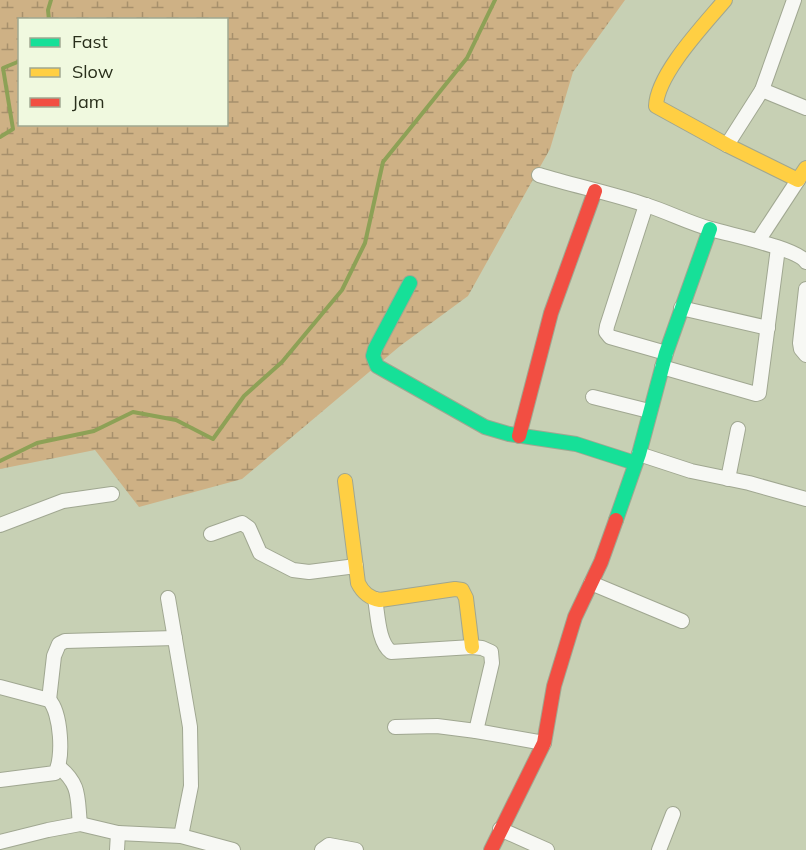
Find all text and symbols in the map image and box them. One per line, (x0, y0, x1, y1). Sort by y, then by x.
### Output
legend (18, 18, 228, 126)
text: Fast (72, 30, 108, 53)
text: Slow (72, 60, 114, 83)
text: Jam (72, 90, 105, 113)

